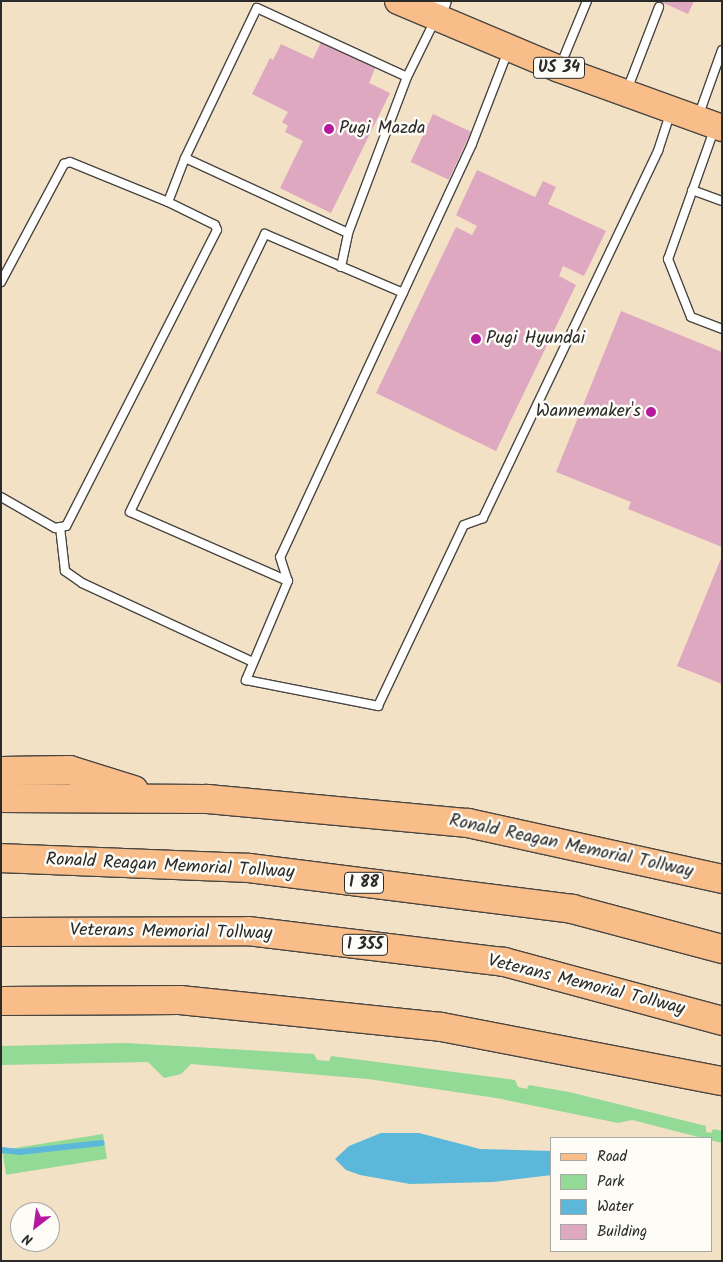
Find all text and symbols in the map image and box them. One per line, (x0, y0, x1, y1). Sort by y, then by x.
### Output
road number: US 34 (533, 54, 585, 82)
place label: Pugi Mazda (339, 118, 425, 140)
marker: Pugi Mazda (323, 123, 335, 135)
place label: Pugi Hyundai (486, 328, 585, 350)
marker: Pugi Hyundai (470, 333, 482, 345)
place label: Wannemaker's (536, 401, 641, 423)
marker: Wannemaker's (645, 406, 657, 418)
street label: Ronald Reagan Memorial Tollway (447, 811, 695, 883)
street label: Ronald Reagan Memorial Tollway (45, 850, 295, 884)
road number: I 88 (344, 870, 384, 896)
street label: Veterans Memorial Tollway (70, 920, 272, 946)
road number: I 355 (341, 932, 389, 958)
street label: Veterans Memorial Tollway (485, 951, 687, 1021)
legend (550, 1137, 713, 1252)
text: Road (597, 1145, 627, 1169)
text: Park (597, 1170, 624, 1194)
text: Water (597, 1195, 633, 1219)
north arrow (10, 1202, 60, 1252)
text: Building (597, 1220, 647, 1244)
text: N (19, 1227, 37, 1251)

